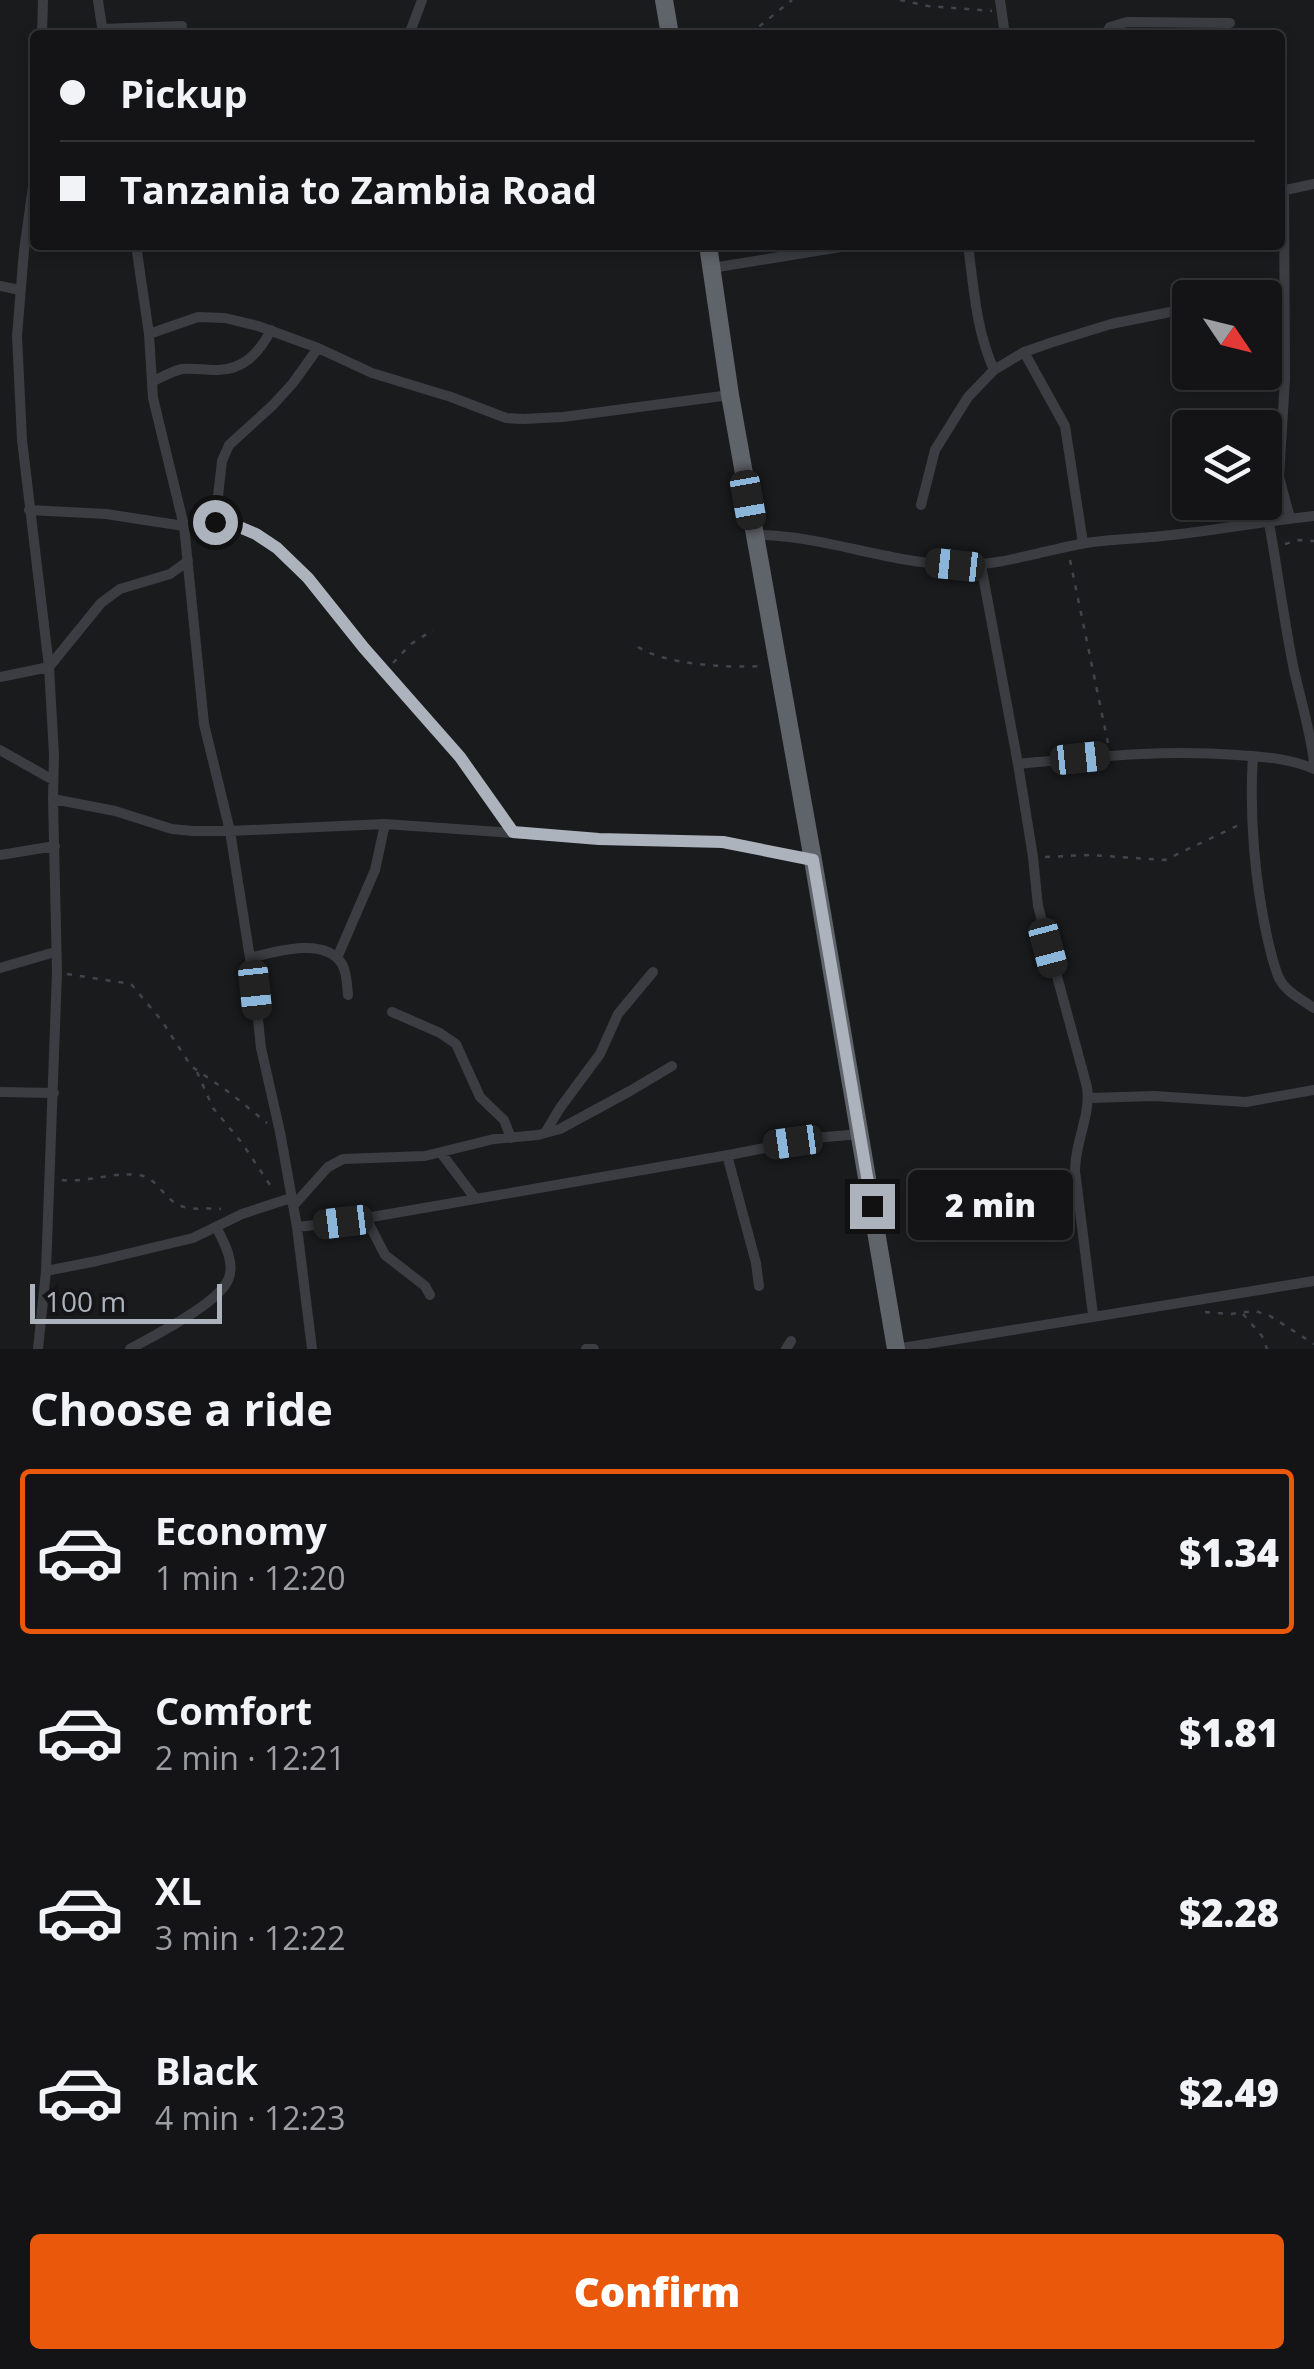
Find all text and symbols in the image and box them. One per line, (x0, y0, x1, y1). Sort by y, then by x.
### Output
text: Pickup (120, 67, 248, 119)
text: Tanzania to Zambia Road (120, 163, 597, 215)
north arrow (1172, 280, 1282, 390)
map controls (1172, 280, 1282, 520)
button: layers (1172, 410, 1282, 520)
car (728, 468, 768, 532)
route start (193, 500, 238, 545)
car (924, 547, 986, 583)
car (1049, 740, 1111, 776)
car (1026, 915, 1070, 981)
car (237, 959, 273, 1021)
car (761, 1123, 825, 1161)
callout: 2 min (907, 1171, 1072, 1241)
text: 2 min (945, 1183, 1036, 1226)
route end (850, 1184, 895, 1229)
car (311, 1203, 375, 1241)
scale bar (30, 1279, 222, 1324)
text: 100 m (45, 1282, 126, 1320)
text: Choose a ride (30, 1378, 333, 1439)
text: Economy (155, 1504, 327, 1556)
icon: car (35, 1507, 125, 1597)
text: $1.34 (1179, 1526, 1279, 1578)
text: 1 min · 12:20 (155, 1556, 346, 1599)
text: Comfort (155, 1684, 312, 1736)
icon: car (35, 1687, 125, 1777)
text: $1.81 (1179, 1706, 1279, 1758)
text: 2 min · 12:21 (155, 1736, 346, 1779)
text: XL (155, 1864, 202, 1916)
icon: car (35, 1867, 125, 1957)
text: $2.28 (1179, 1886, 1279, 1938)
text: 3 min · 12:22 (155, 1916, 346, 1959)
text: Black (155, 2044, 258, 2096)
icon: car (35, 2047, 125, 2137)
text: $2.49 (1179, 2066, 1279, 2118)
text: 4 min · 12:23 (155, 2096, 346, 2139)
button: Confirm (30, 2234, 1284, 2349)

